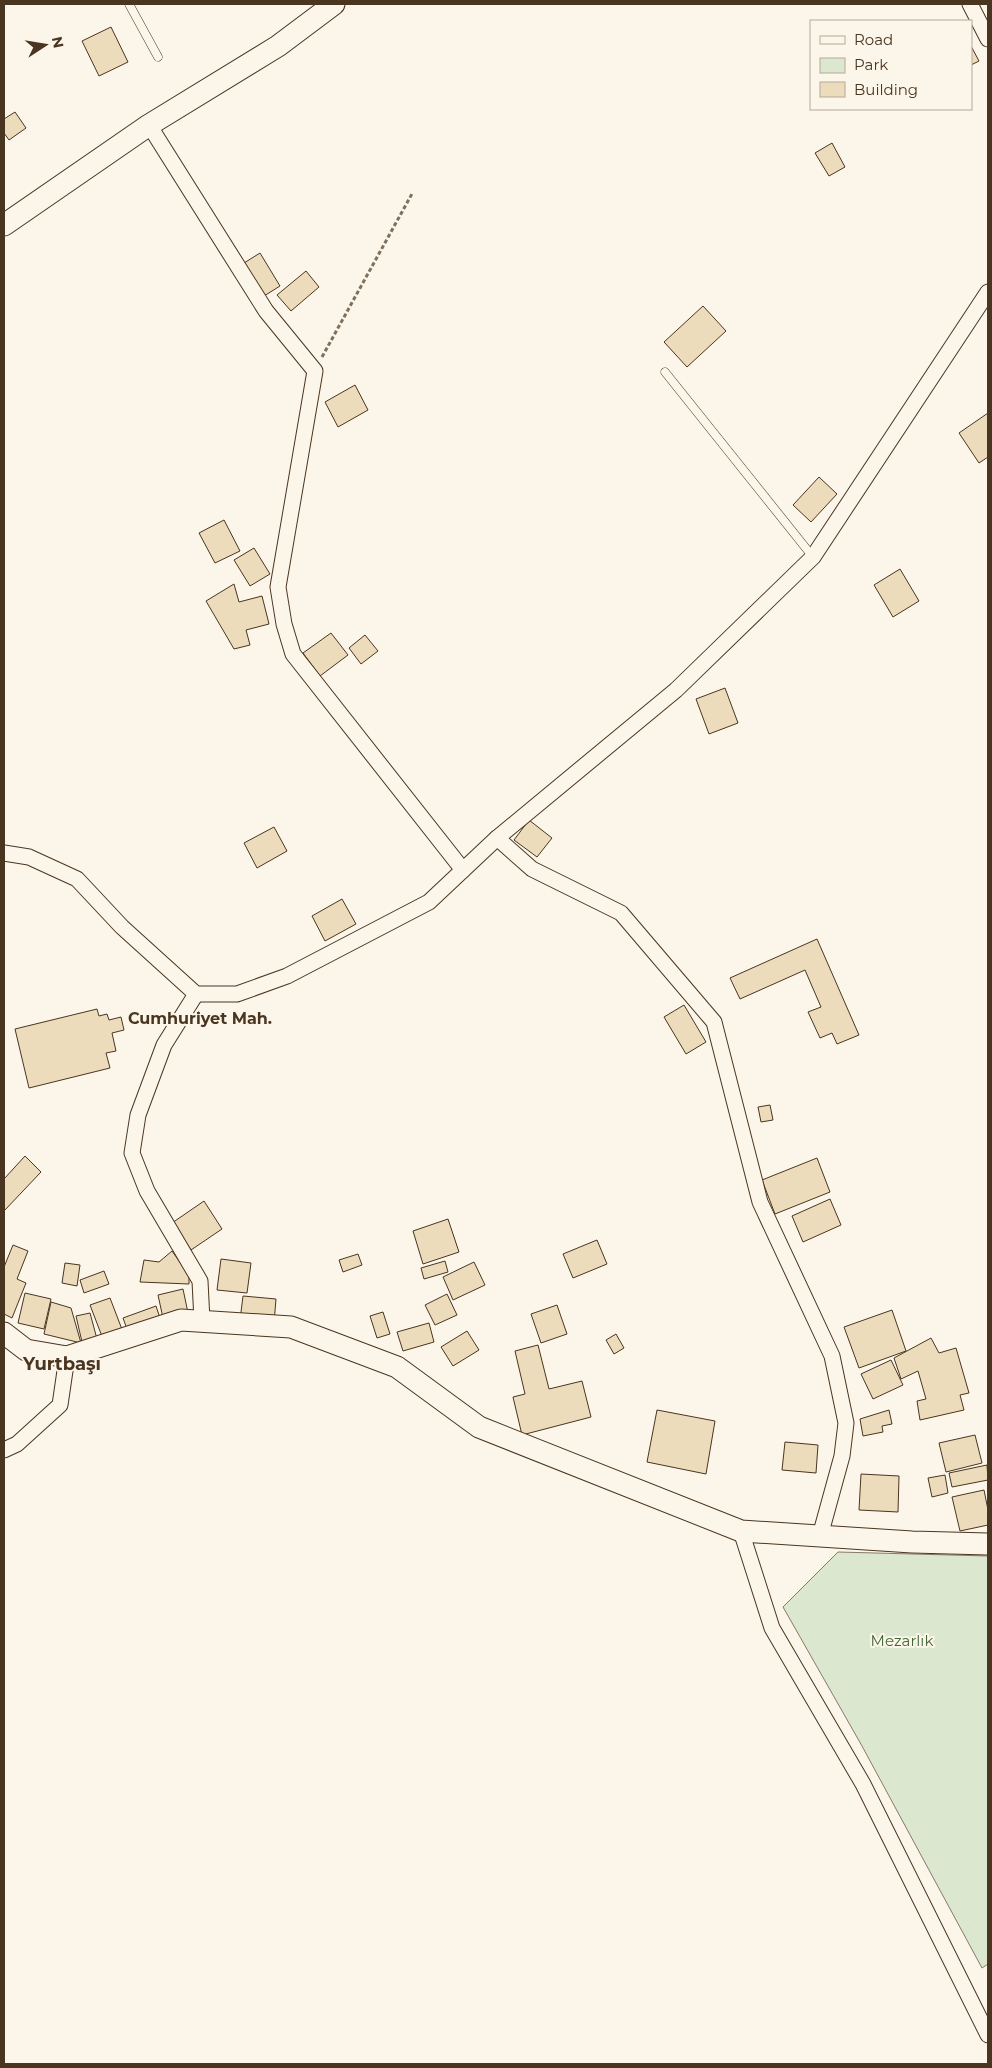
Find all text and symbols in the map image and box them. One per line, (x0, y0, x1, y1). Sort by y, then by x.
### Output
north arrow (20, 20, 70, 70)
legend (810, 20, 972, 110)
text: Road (854, 30, 893, 49)
text: N (48, 35, 68, 50)
text: Park (854, 55, 888, 74)
text: Building (854, 80, 918, 99)
district label: Cumhuriyet Mah. (128, 1009, 272, 1028)
district label: Yurtbaşı (22, 1353, 101, 1375)
park label: Mezarlık (871, 1631, 933, 1650)

